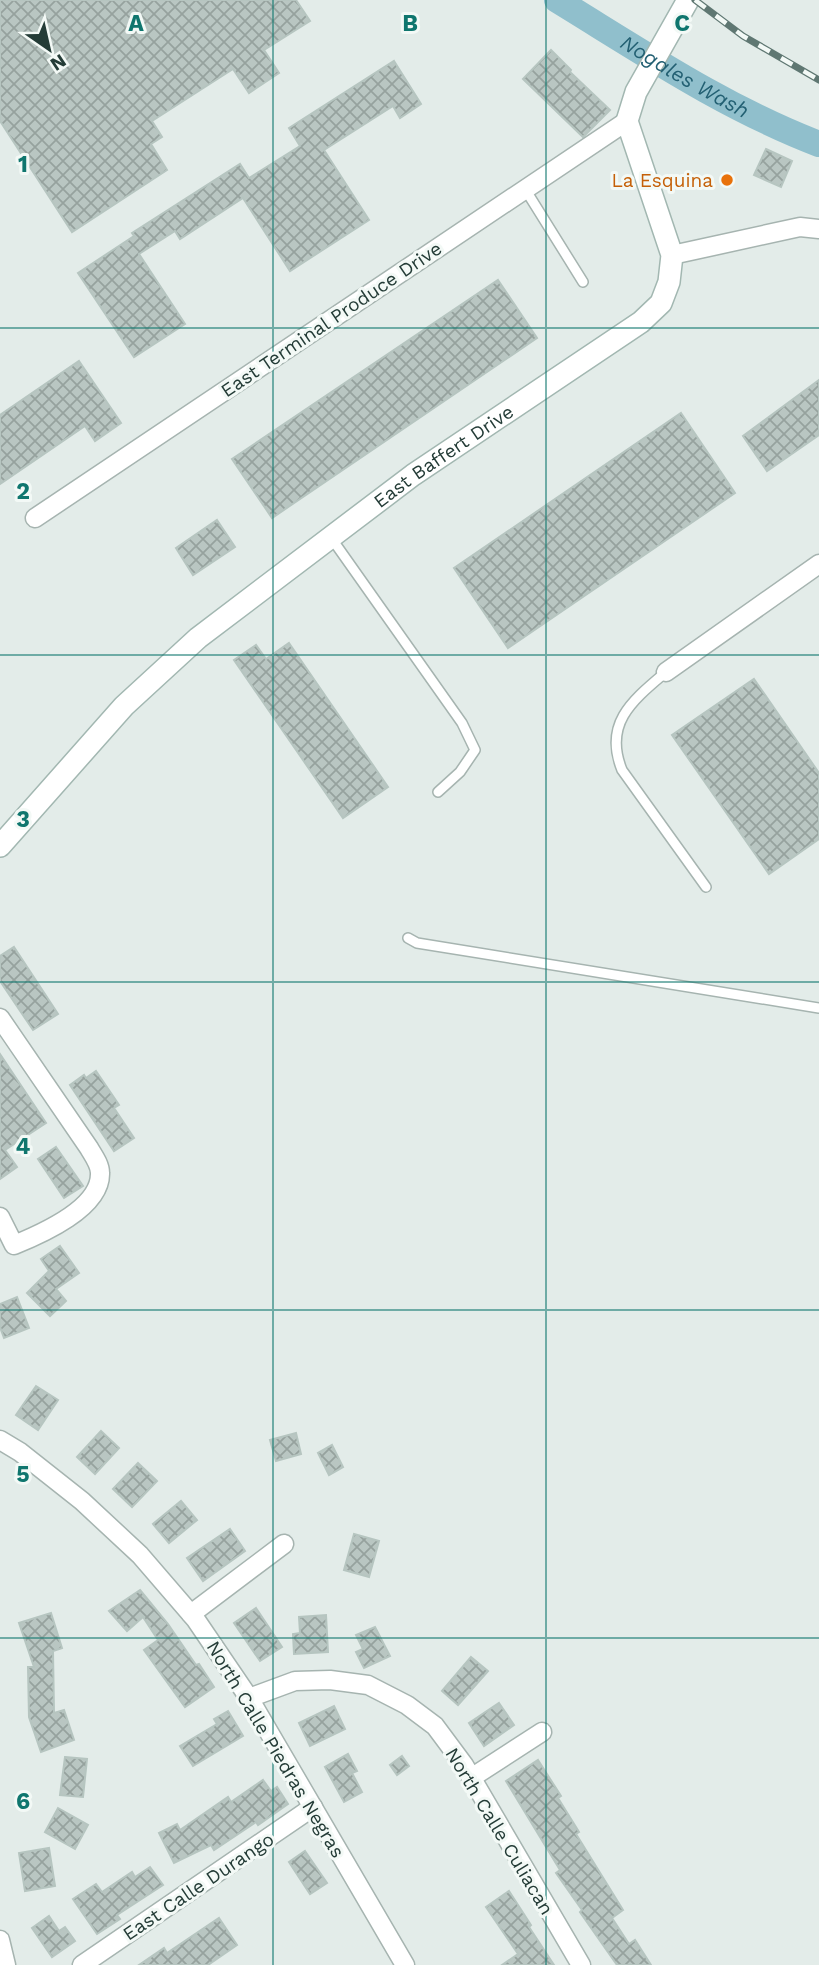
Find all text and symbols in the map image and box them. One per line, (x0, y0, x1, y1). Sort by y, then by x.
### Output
text: A (128, 10, 144, 37)
text: B (402, 10, 418, 37)
text: C (674, 10, 690, 37)
north arrow (14, 14, 84, 84)
water label: Nogales Wash (616, 29, 753, 123)
text: N (46, 49, 70, 76)
text: 1 (18, 151, 28, 178)
place label: La Esquina (612, 169, 713, 192)
marker: La Esquina (719, 172, 735, 188)
street label: East Terminal Produce Drive (216, 237, 446, 402)
street label: East Baffert Drive (369, 400, 518, 513)
text: 2 (16, 478, 30, 505)
text: 3 (16, 806, 30, 833)
text: 4 (16, 1133, 31, 1160)
text: 5 (16, 1461, 30, 1488)
street label: North Calle Piedras Negras (202, 1637, 350, 1862)
street label: North Calle Culiacan (441, 1743, 559, 1919)
text: 6 (16, 1788, 30, 1815)
street label: East Calle Durango (118, 1827, 278, 1945)

